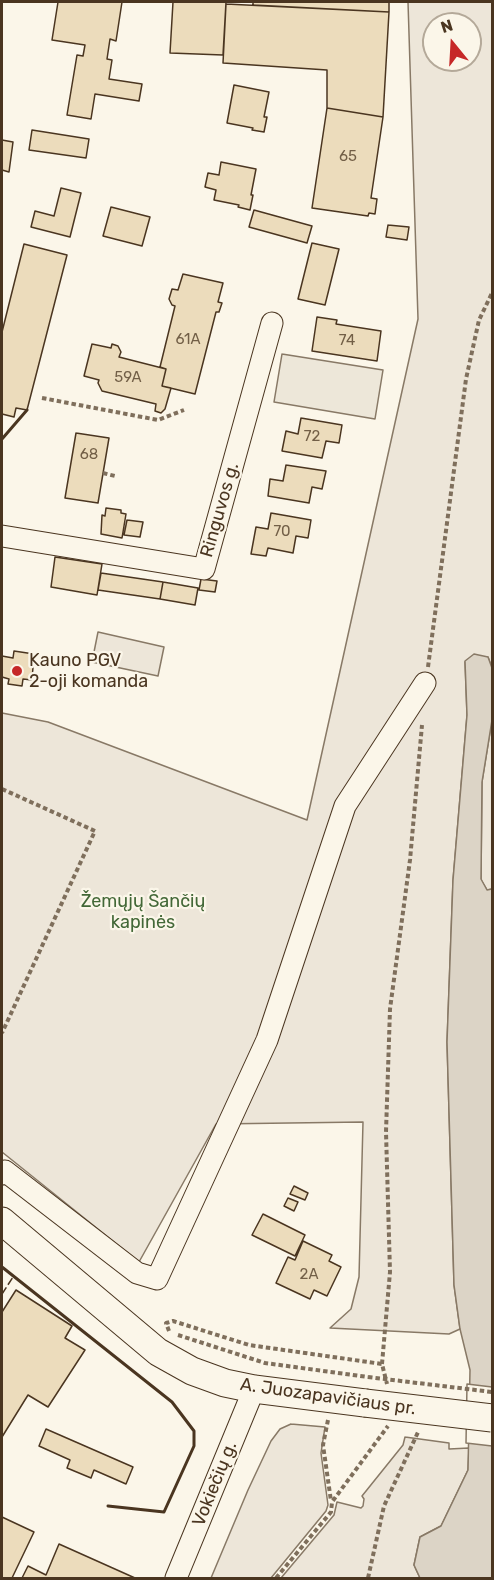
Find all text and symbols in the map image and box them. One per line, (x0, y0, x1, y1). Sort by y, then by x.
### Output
north arrow (422, 12, 482, 72)
text: N (438, 15, 455, 37)
house number: 65 (339, 148, 357, 166)
house number: 61A (175, 331, 201, 349)
house number: 74 (339, 332, 355, 350)
house number: 59A (114, 369, 142, 387)
house number: 72 (304, 428, 320, 446)
house number: 68 (80, 446, 98, 464)
street label: Ringuvos g. (196, 460, 244, 560)
house number: 70 (273, 523, 291, 541)
place label: Kauno PGV 2-oji komanda (29, 650, 148, 692)
marker: Kauno PGV 2-oji komanda (10, 664, 24, 678)
park label: Žemųjų Šančių kapinės (81, 891, 205, 934)
house number: 2A (300, 1266, 318, 1284)
street label: A. Juozapavičiaus pr. (239, 1374, 417, 1420)
street label: Vokiečių g. (188, 1438, 242, 1530)

